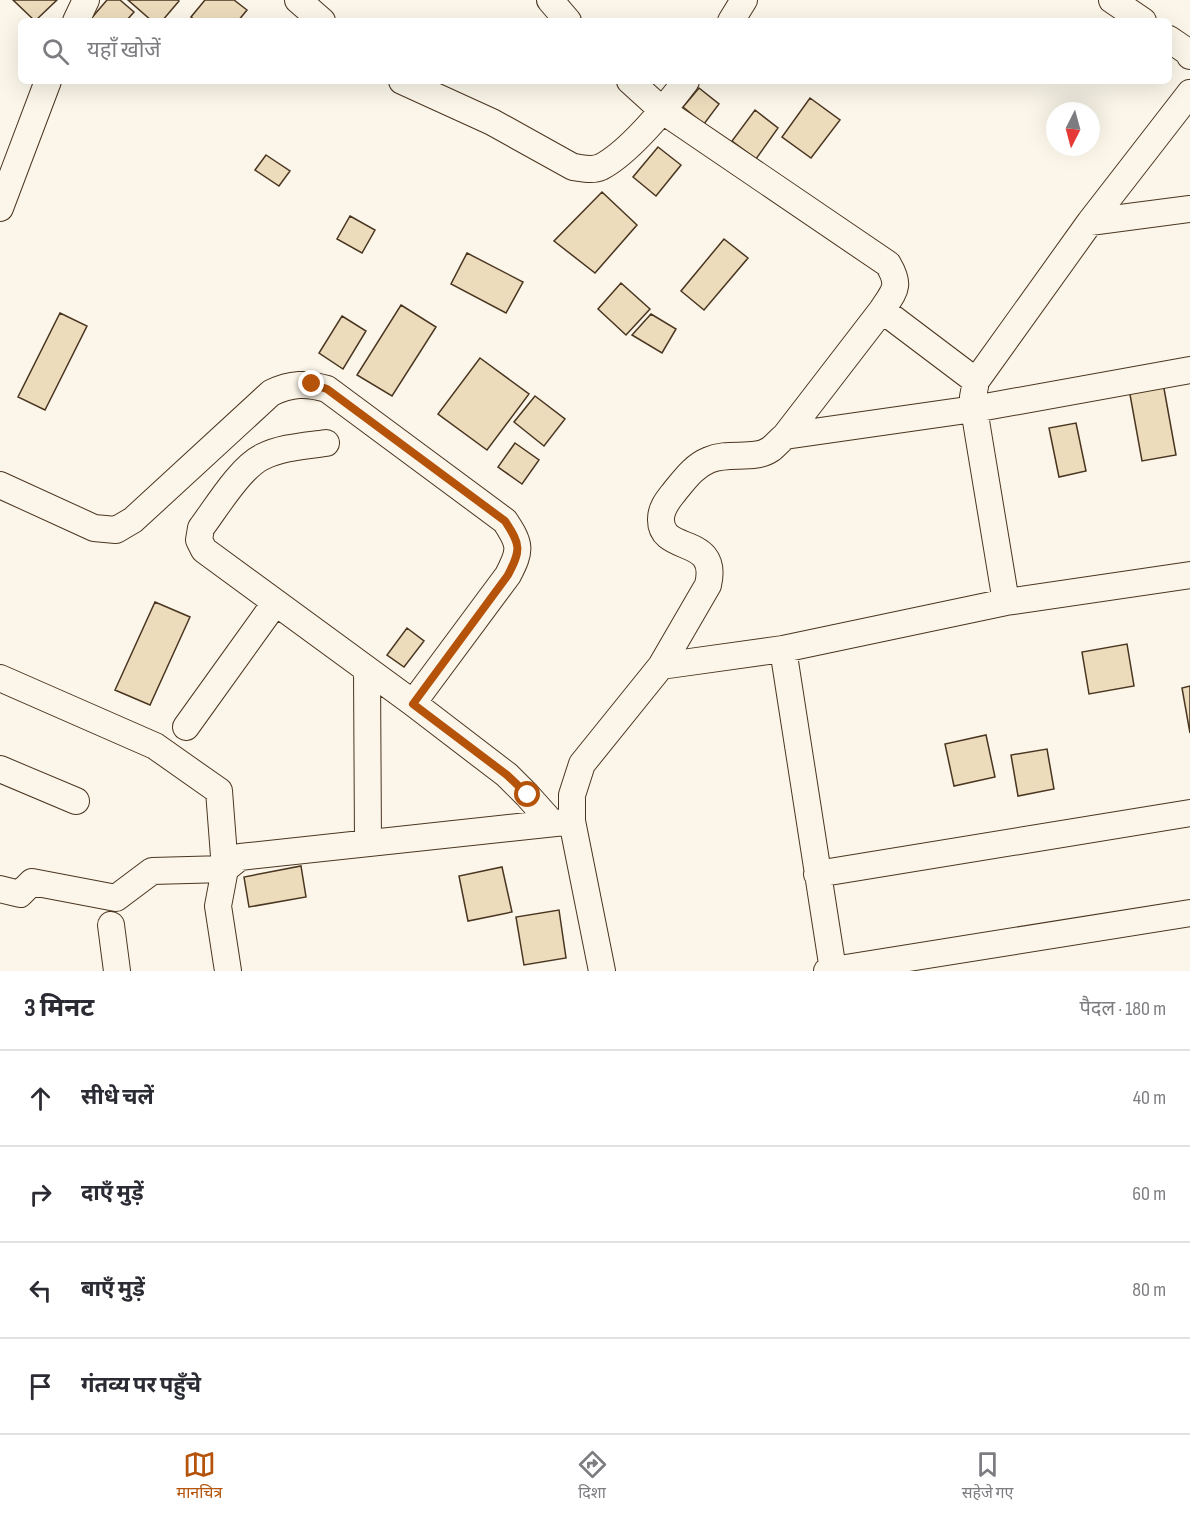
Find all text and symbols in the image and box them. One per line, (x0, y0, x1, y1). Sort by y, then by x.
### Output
search box (18, 18, 1172, 84)
icon: search (39, 35, 72, 68)
text: यहाँ खोजें (87, 37, 161, 64)
north arrow (1046, 102, 1100, 156)
route end (298, 370, 324, 396)
route start (514, 781, 540, 807)
text: 3 मिनट (24, 993, 94, 1024)
text: पैदल · 180 m (1079, 997, 1166, 1021)
icon: ahead (24, 1082, 57, 1115)
text: सीधे चलें (81, 1084, 154, 1111)
text: 40 m (1133, 1086, 1166, 1110)
icon: right (24, 1178, 57, 1211)
text: दाएँ मुड़ें (81, 1180, 144, 1207)
text: 60 m (1132, 1182, 1166, 1206)
icon: left (24, 1274, 57, 1307)
text: बाएँ मुड़ें (81, 1276, 145, 1303)
text: 80 m (1132, 1278, 1166, 1302)
icon: arrive (24, 1370, 57, 1403)
text: गंतव्य पर पहुँचे (81, 1372, 201, 1399)
tab: मानचित्र (177, 1448, 222, 1505)
tab: दिशा (576, 1448, 609, 1505)
tab: सहेजे गए (962, 1448, 1013, 1505)

